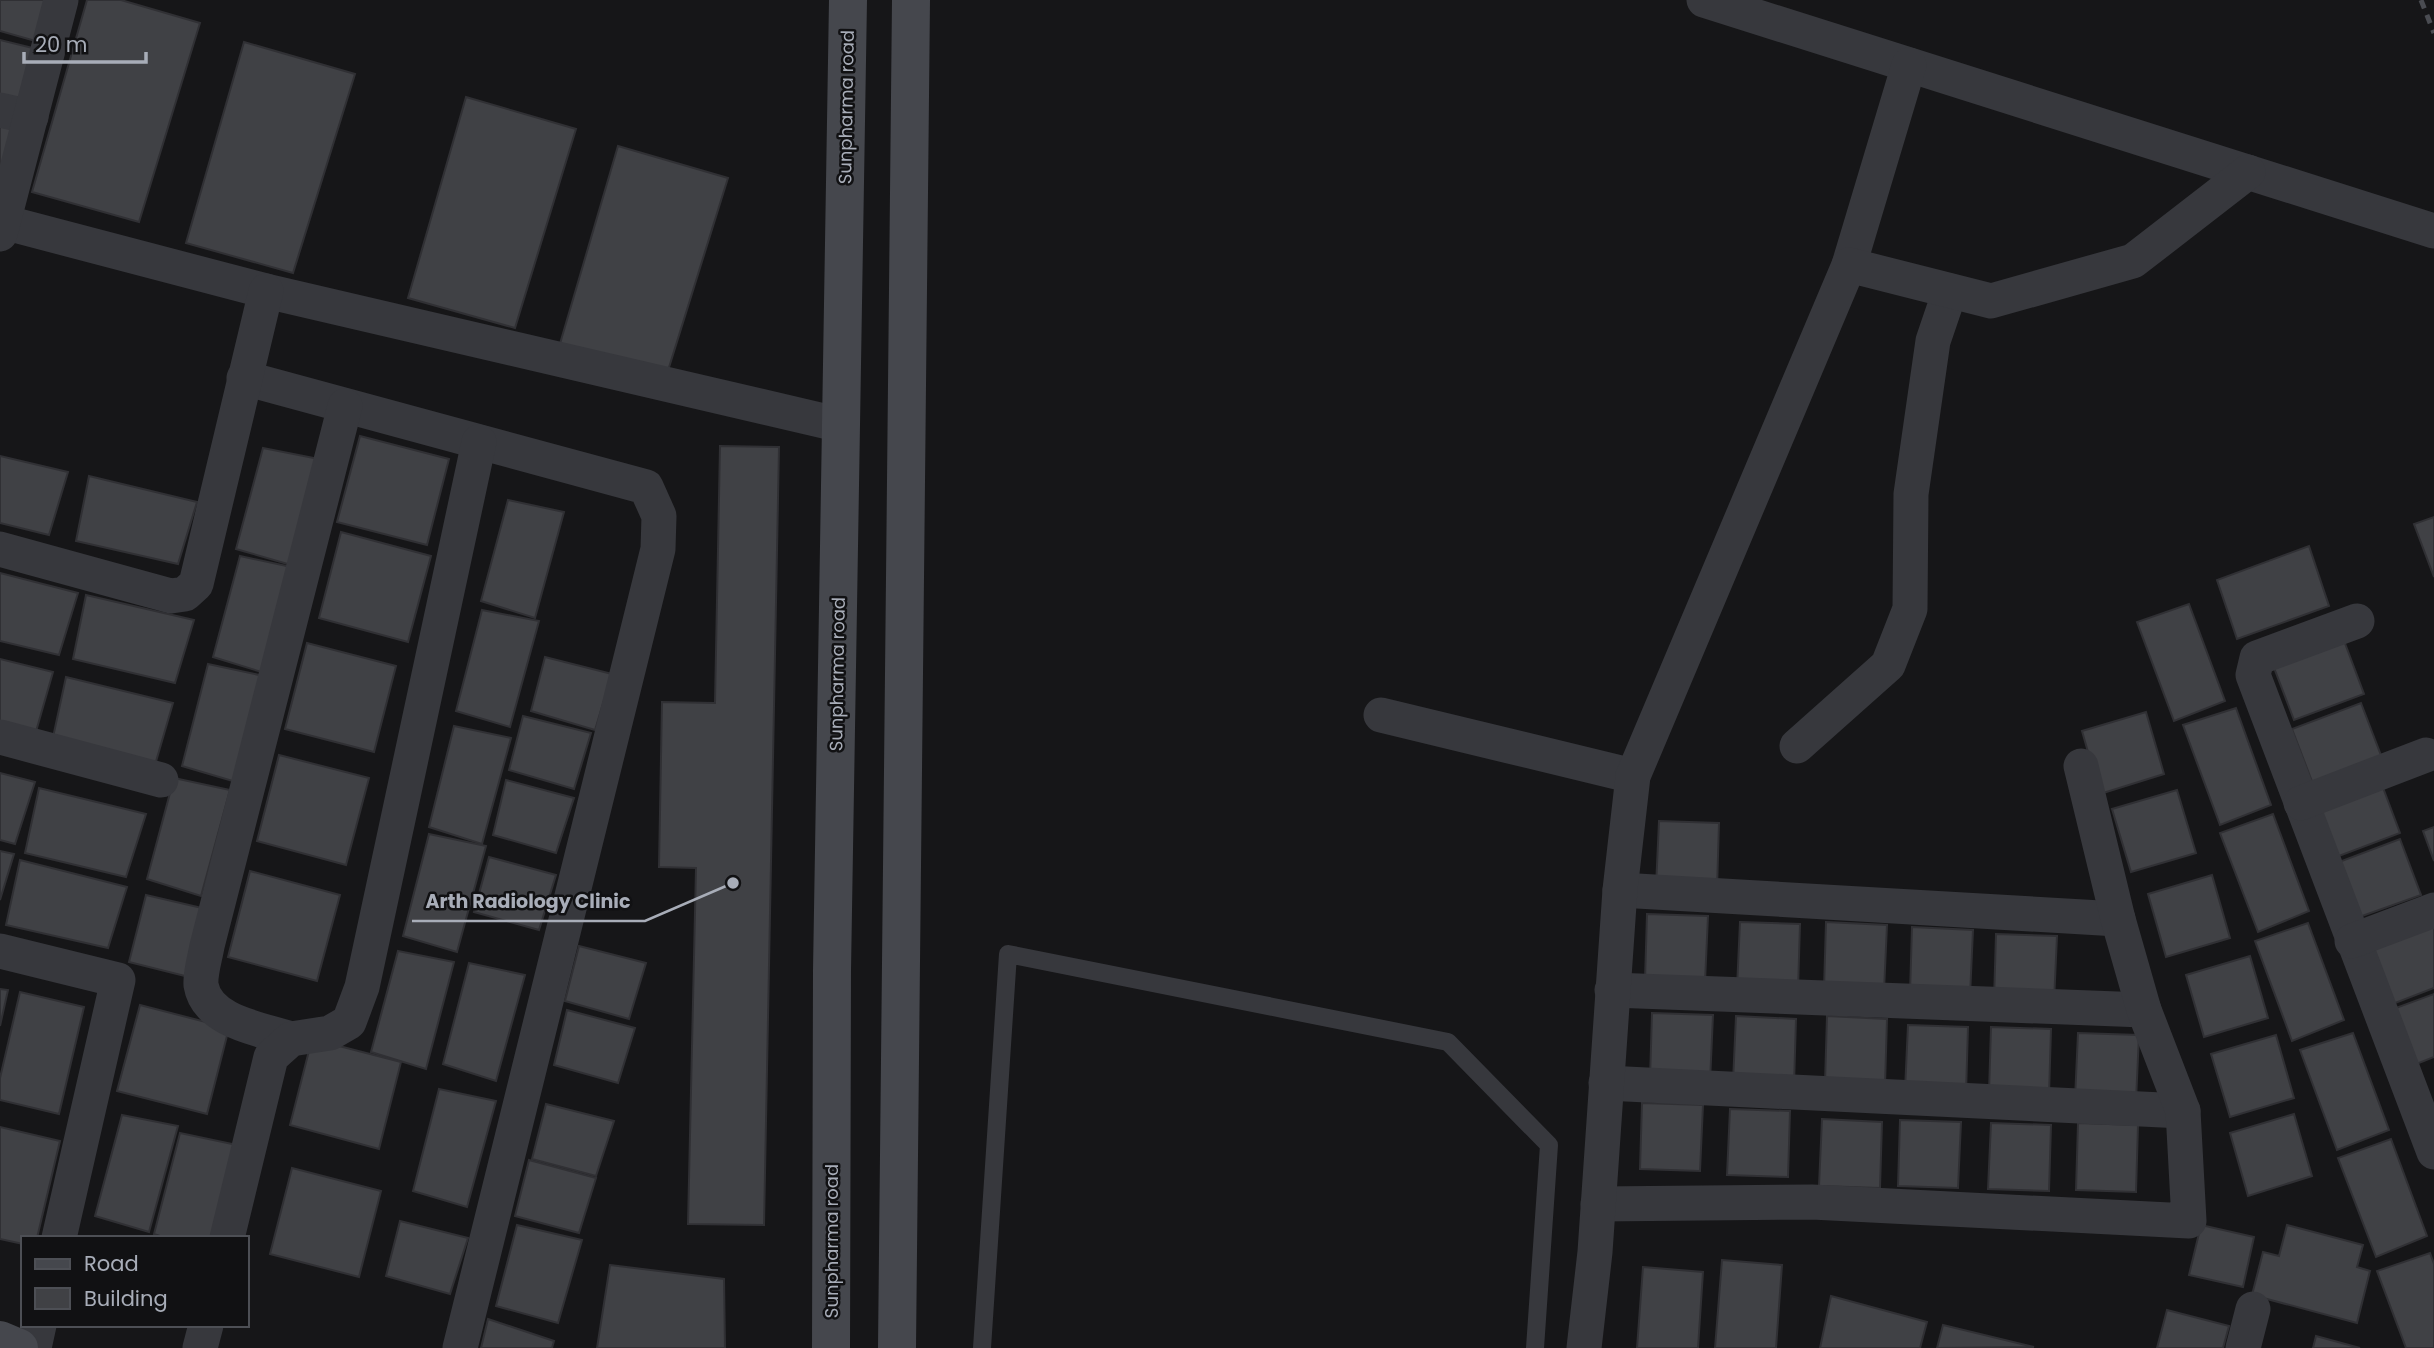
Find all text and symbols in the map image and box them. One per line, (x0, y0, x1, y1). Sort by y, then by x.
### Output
scale bar (24, 21, 147, 65)
text: 20 m (35, 30, 88, 59)
street label: Sunpharma road (832, 30, 860, 184)
street label: Sunpharma road (823, 597, 851, 751)
callout: Arth Radiology Clinic (412, 881, 645, 921)
text: Arth Radiology Clinic (426, 888, 630, 915)
street label: Sunpharma road (819, 1164, 844, 1318)
legend (21, 1236, 248, 1327)
text: Road (84, 1249, 139, 1278)
text: Building (84, 1284, 168, 1313)

